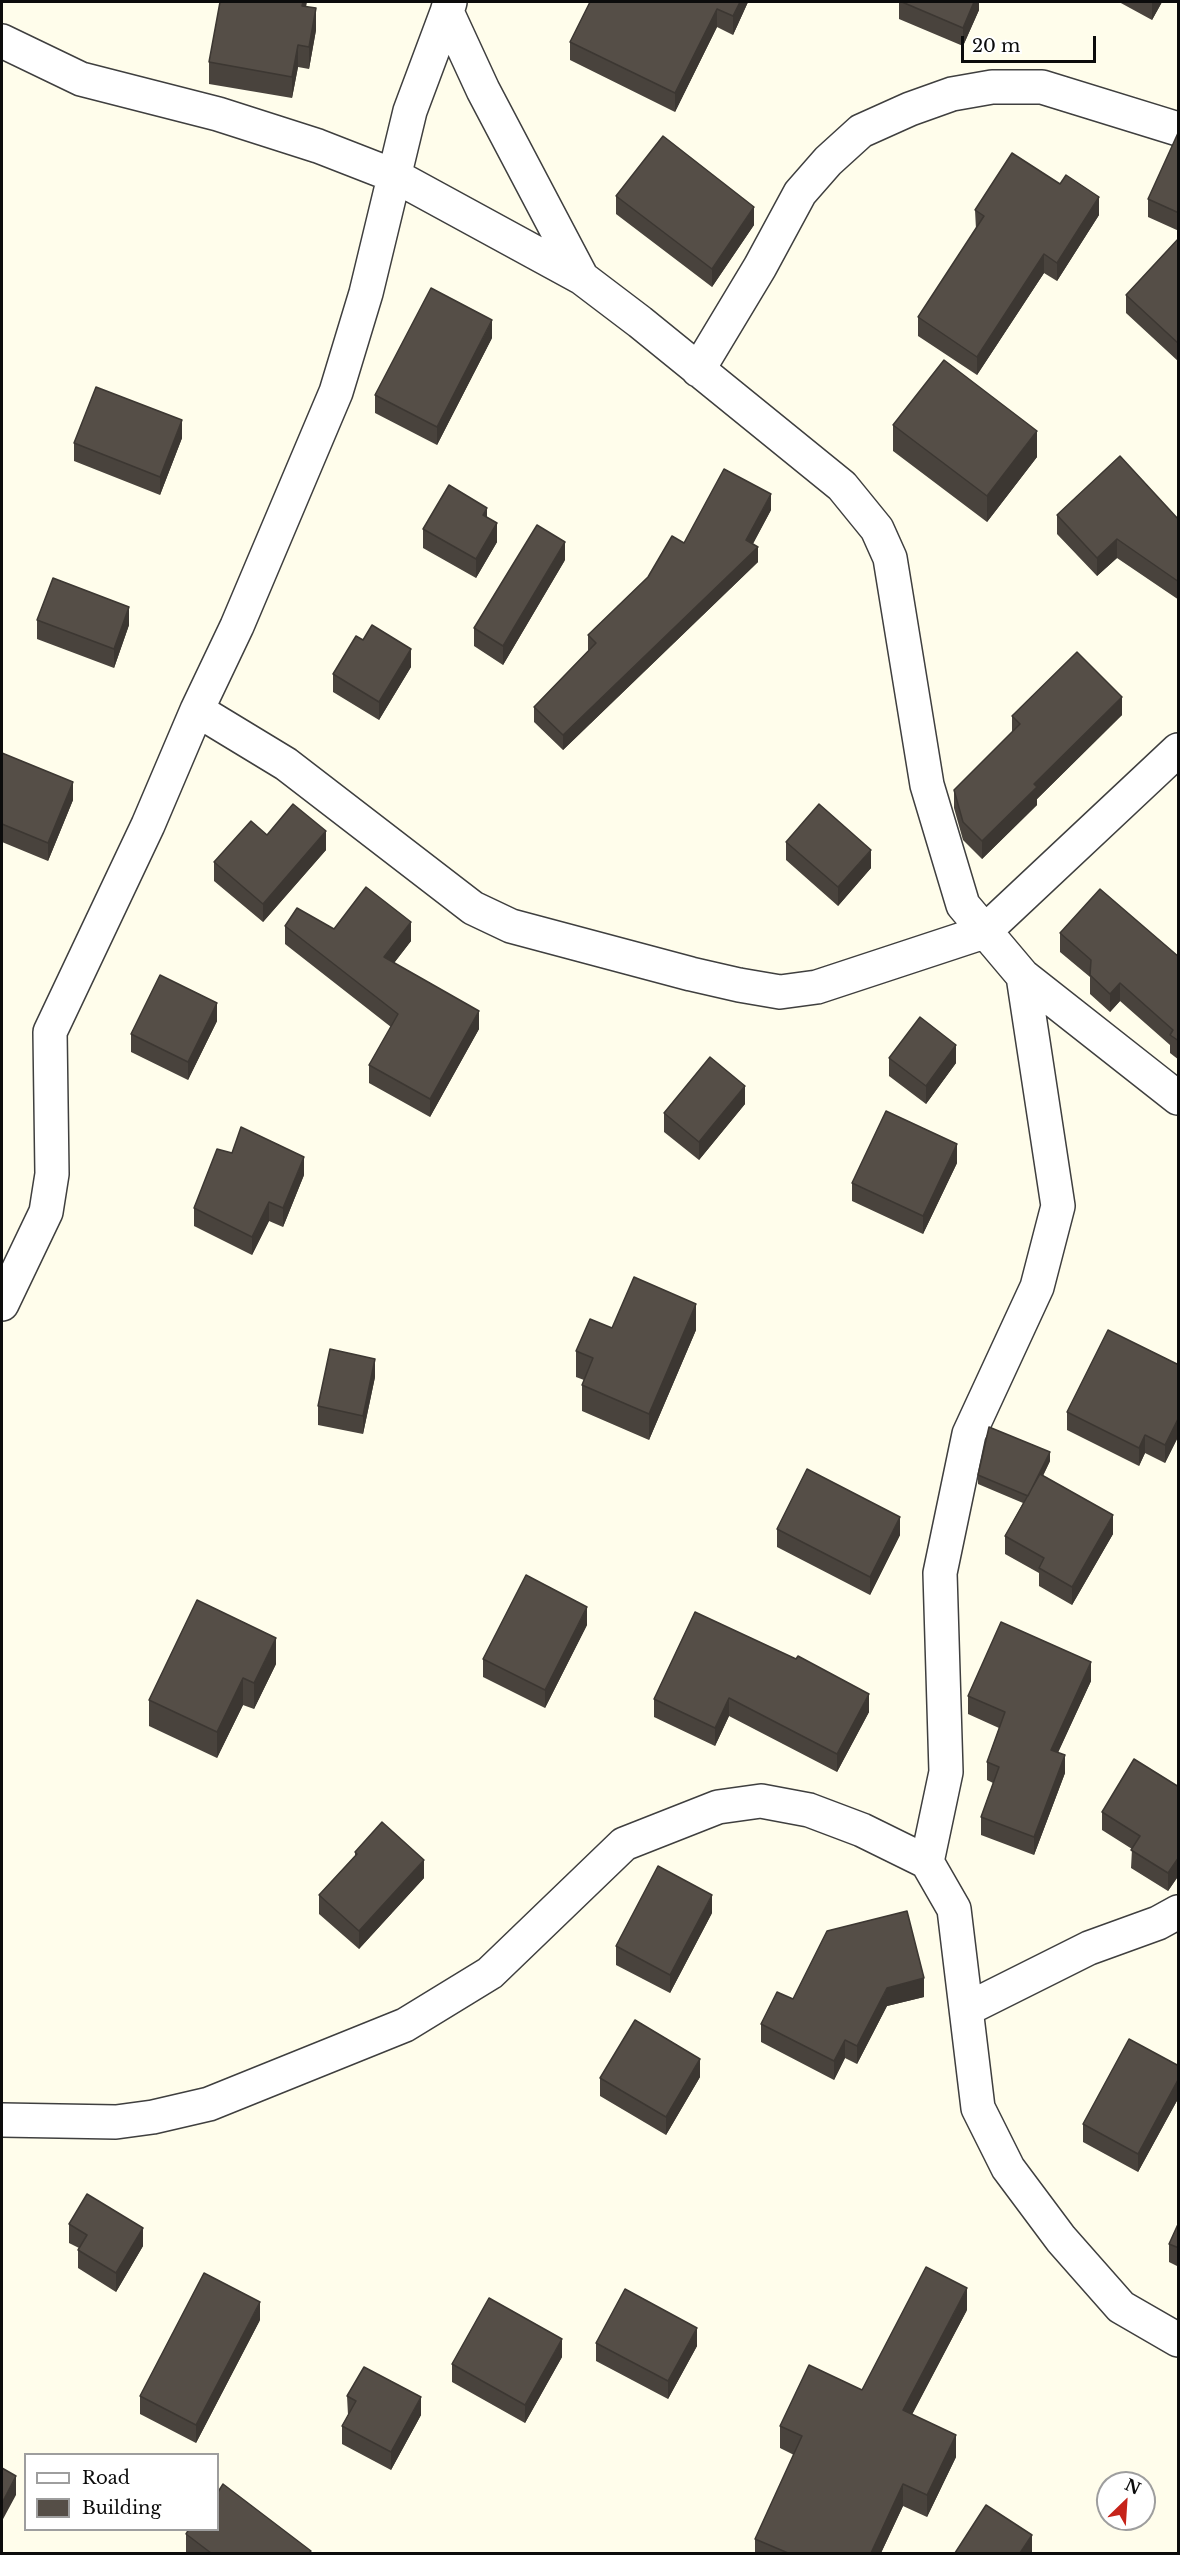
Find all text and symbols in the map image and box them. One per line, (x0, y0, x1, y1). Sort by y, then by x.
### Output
scale bar (964, 24, 1099, 62)
text: 20 m (972, 35, 1020, 57)
legend (24, 2453, 219, 2531)
text: Road (82, 2467, 130, 2489)
north arrow (1096, 2471, 1156, 2531)
text: N (1122, 2474, 1144, 2499)
text: Building (82, 2497, 161, 2519)

